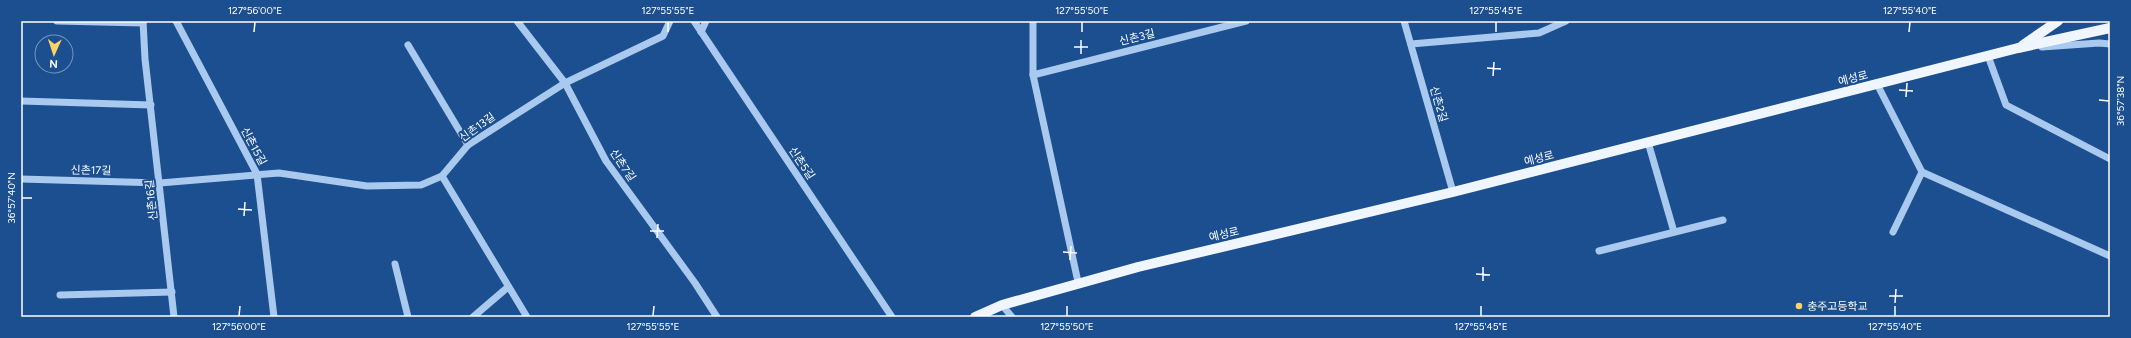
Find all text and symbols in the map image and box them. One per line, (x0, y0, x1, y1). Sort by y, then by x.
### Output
text: 127°56'00"E (228, 4, 282, 17)
text: 127°55'55"E (642, 4, 695, 17)
text: 127°55'50"E (1055, 4, 1109, 17)
text: 127°55'45"E (1469, 4, 1523, 17)
text: 127°55'40"E (1883, 4, 1937, 17)
street label: 신촌3길 (1118, 27, 1156, 48)
north arrow (34, 34, 74, 74)
text: N (49, 57, 58, 70)
street label: 예성로 (1837, 69, 1869, 88)
text: 36°57'38"N (2114, 76, 2127, 126)
street label: 신촌2길 (1427, 85, 1450, 123)
street label: 신촌13길 (457, 110, 498, 145)
street label: 신촌15길 (238, 125, 269, 167)
street label: 신촌5길 (786, 144, 817, 182)
street label: 신촌7길 (607, 147, 638, 184)
street label: 예성로 (1523, 149, 1555, 168)
street label: 신촌17길 (70, 164, 112, 177)
text: 36°57'40"N (5, 172, 18, 224)
street label: 신촌16길 (143, 179, 160, 221)
street label: 예성로 (1208, 225, 1240, 244)
place label: 충주고등학교 (1807, 300, 1868, 313)
marker: 충주고등학교 (1794, 301, 1804, 311)
text: 127°56'00"E (212, 320, 266, 333)
text: 127°55'55"E (627, 320, 680, 333)
text: 127°55'50"E (1040, 320, 1094, 333)
text: 127°55'45"E (1454, 320, 1508, 333)
text: 127°55'40"E (1868, 320, 1922, 333)

